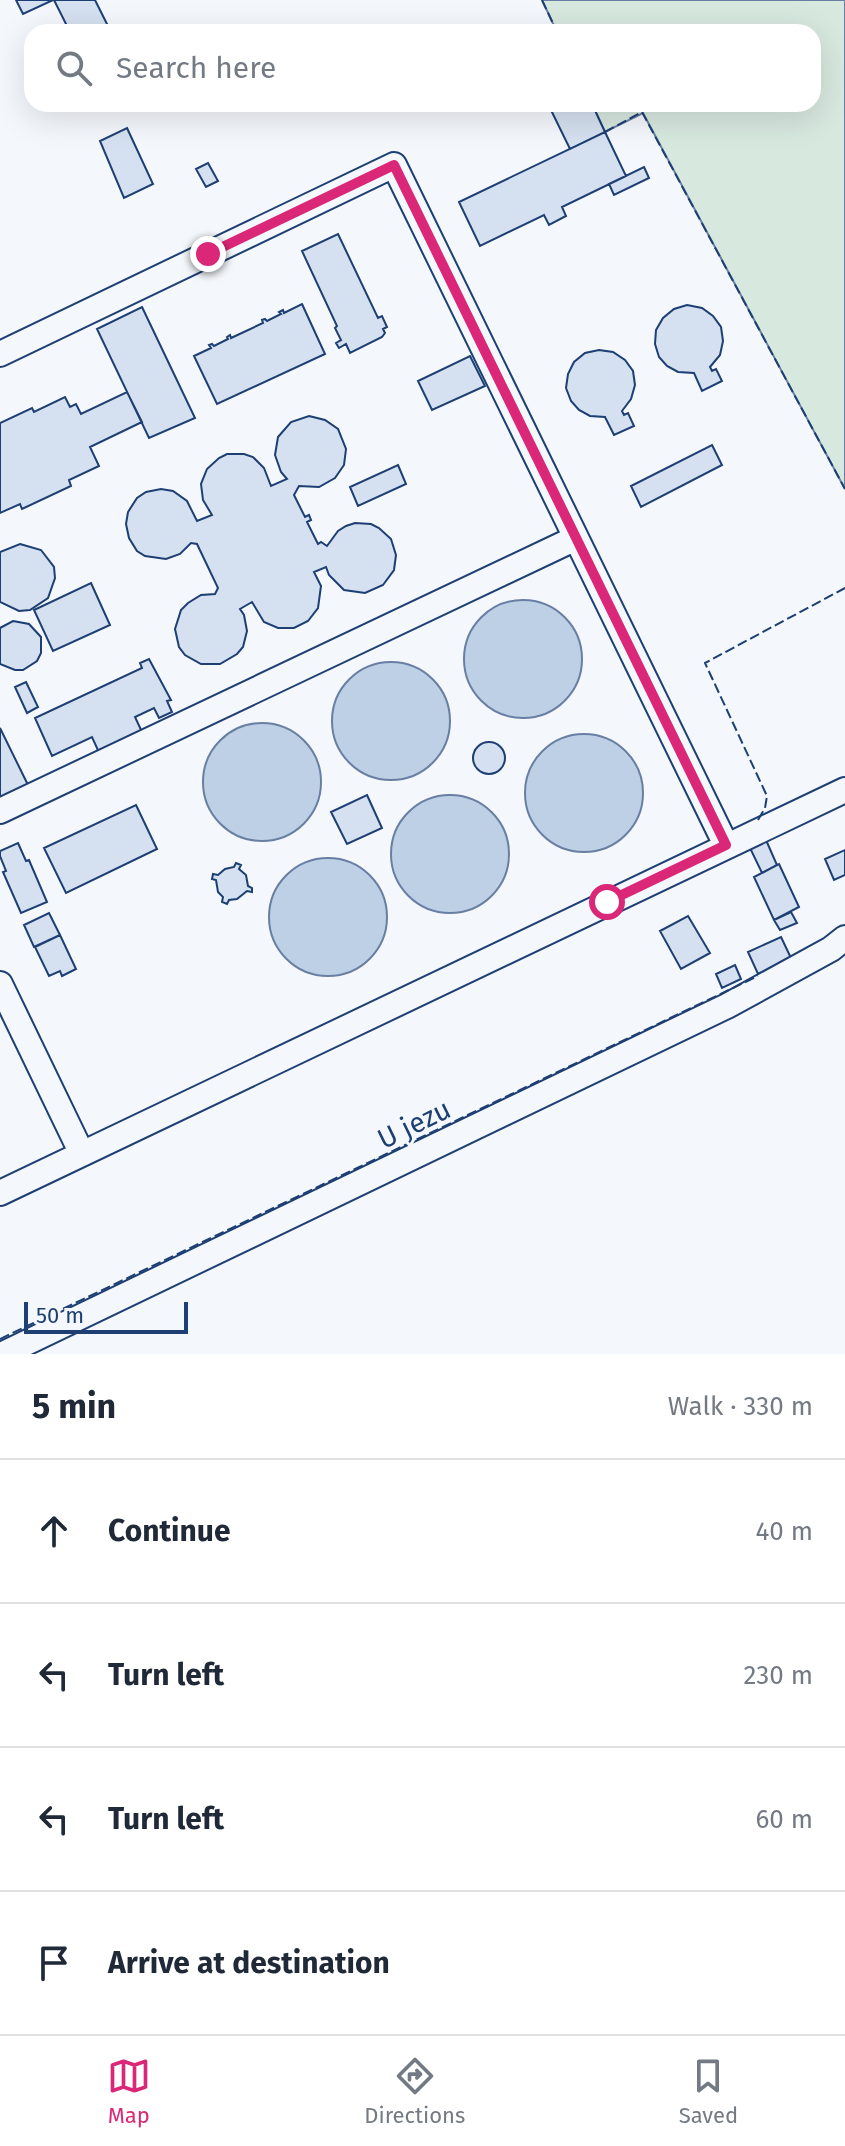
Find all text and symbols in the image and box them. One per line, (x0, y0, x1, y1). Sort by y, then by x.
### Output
search box (24, 24, 821, 112)
icon: search (52, 46, 96, 90)
text: Search here (116, 50, 276, 86)
route end (190, 236, 226, 272)
route start (589, 884, 625, 920)
street label: U jezu (372, 1092, 456, 1156)
scale bar (24, 1298, 188, 1334)
text: 50 m (36, 1302, 84, 1329)
text: 5 min (32, 1386, 116, 1427)
text: Walk · 330 m (668, 1391, 813, 1422)
icon: ahead (32, 1509, 76, 1553)
text: Continue (108, 1513, 231, 1549)
text: 40 m (755, 1516, 813, 1547)
icon: left (32, 1653, 76, 1697)
text: Turn left (108, 1657, 224, 1693)
text: 230 m (744, 1660, 813, 1691)
icon: left (32, 1797, 76, 1841)
text: Turn left (108, 1801, 224, 1837)
text: 60 m (755, 1804, 813, 1835)
icon: arrive (32, 1941, 76, 1985)
text: Arrive at destination (108, 1945, 390, 1981)
tab: Map (107, 2054, 151, 2129)
tab: Directions (364, 2054, 465, 2129)
tab: Saved (679, 2054, 738, 2129)

